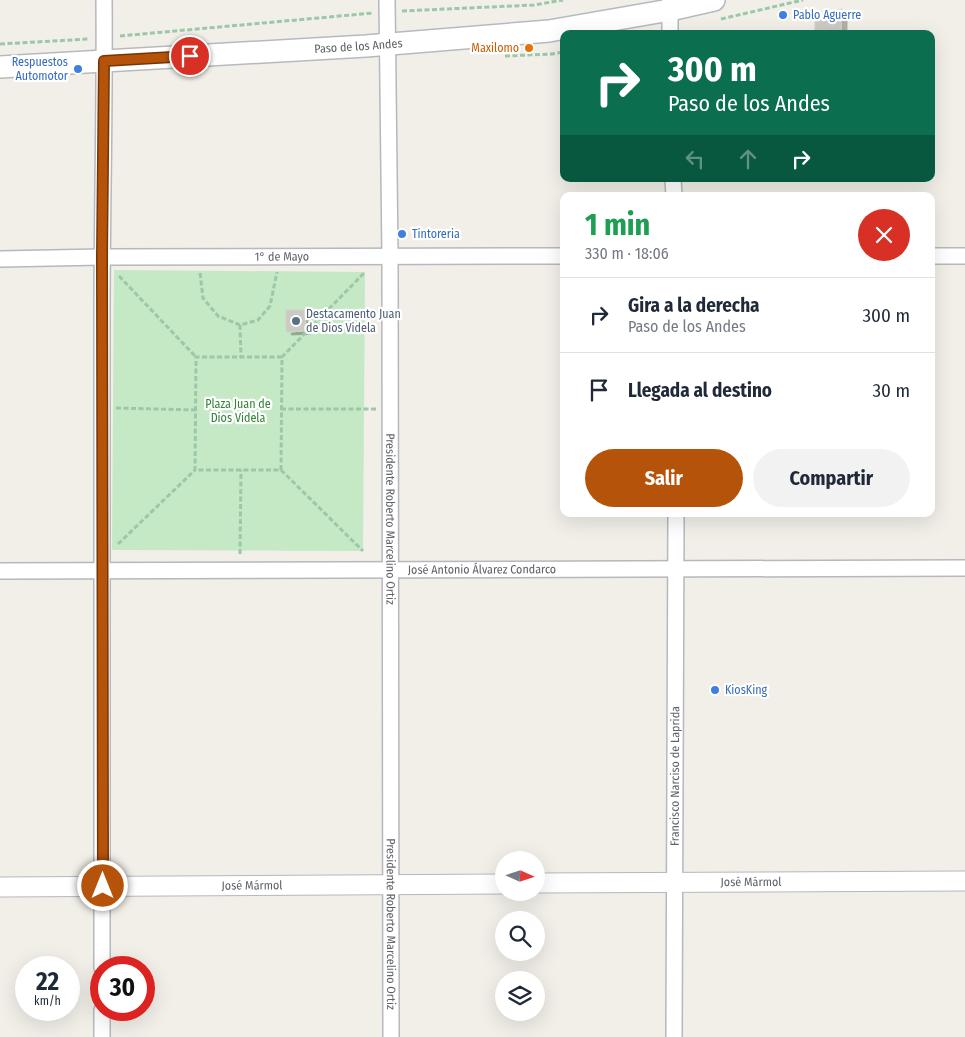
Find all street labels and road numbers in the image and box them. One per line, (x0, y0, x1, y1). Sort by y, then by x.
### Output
street label: Paso de los Andes (314, 36, 403, 56)
street label: 1° de Mayo (255, 250, 309, 264)
street label: Presidente Roberto Marcelino Ortiz (383, 433, 397, 605)
street label: José Antonio Álvarez Condarco (408, 562, 556, 577)
street label: Francisco Narciso de Laprida (668, 706, 682, 846)
street label: Presidente Roberto Marcelino Ortiz (384, 838, 398, 1010)
street label: José Mármol (721, 875, 781, 889)
street label: José Mármol (222, 878, 282, 893)

